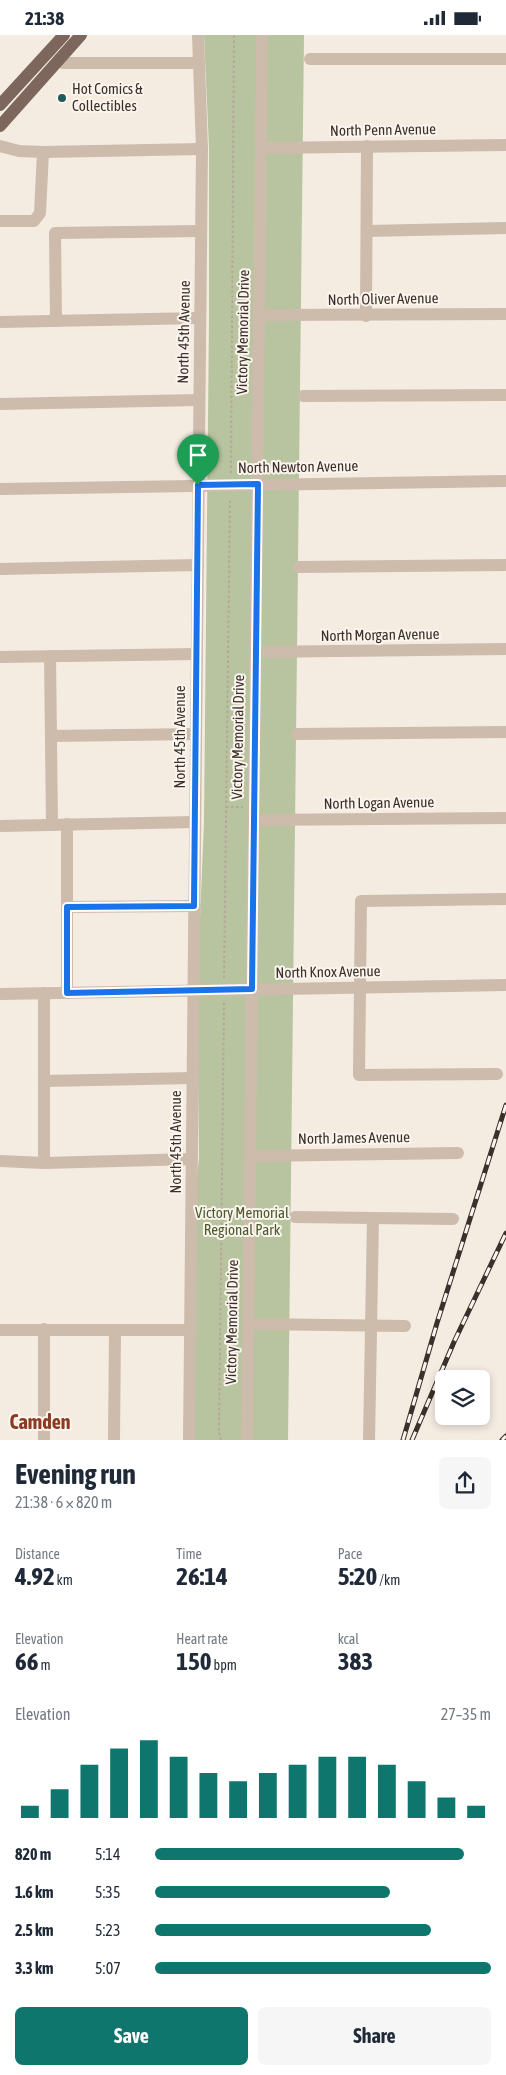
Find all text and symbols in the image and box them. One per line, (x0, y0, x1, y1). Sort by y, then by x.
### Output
text: 21:38 (25, 7, 64, 29)
place label: Hot Comics & Collectibles (72, 80, 143, 114)
marker: Hot Comics & Collectibles (56, 92, 68, 104)
street label: North Penn Avenue (330, 120, 436, 139)
street label: Victory Memorial Drive (233, 269, 252, 395)
street label: North 45th Avenue (174, 280, 193, 384)
street label: North Oliver Avenue (327, 289, 439, 308)
pin (177, 434, 219, 485)
icon: arrive (184, 441, 212, 469)
street label: North Newton Avenue (238, 457, 358, 476)
street label: North Morgan Avenue (320, 625, 440, 644)
street label: Victory Memorial Drive (228, 674, 247, 800)
street label: North 45th Avenue (171, 685, 188, 789)
street label: North Logan Avenue (324, 793, 435, 812)
street label: North Knox Avenue (275, 962, 381, 981)
street label: North 45th Avenue (167, 1090, 184, 1194)
street label: North James Avenue (298, 1128, 410, 1147)
park label: Victory Memorial Regional Park (195, 1204, 289, 1238)
street label: Victory Memorial Drive (222, 1259, 241, 1385)
map controls (435, 1370, 490, 1425)
button: layers (435, 1370, 490, 1425)
district label: Camden (10, 1410, 70, 1433)
button: share (439, 1457, 491, 1509)
text: Evening run (15, 1458, 136, 1490)
text: 21:38 · 6 × 820 m (15, 1493, 112, 1511)
text: Distance (15, 1546, 60, 1562)
text: Time (176, 1546, 202, 1562)
text: Pace (338, 1546, 362, 1562)
text: 4.92 (15, 1562, 55, 1590)
text: 26:14 (176, 1562, 228, 1590)
text: 5:20 (338, 1562, 377, 1590)
text: km (55, 1572, 73, 1588)
text: /km (377, 1572, 400, 1588)
text: Elevation (15, 1631, 64, 1647)
text: Heart rate (176, 1631, 228, 1647)
text: kcal (338, 1631, 359, 1647)
text: 66 (15, 1647, 39, 1675)
text: 150 (176, 1647, 212, 1675)
text: 383 (338, 1647, 373, 1675)
text: m (39, 1657, 51, 1673)
text: bpm (212, 1657, 237, 1673)
text: Elevation (15, 1705, 70, 1723)
text: 27–35 m (441, 1705, 491, 1723)
text: 820 m (15, 1845, 51, 1863)
text: 5:14 (95, 1845, 120, 1863)
text: 1.6 km (15, 1883, 54, 1901)
text: 5:35 (95, 1883, 120, 1901)
text: 2.5 km (15, 1921, 54, 1939)
text: 5:23 (95, 1921, 120, 1939)
text: 3.3 km (15, 1959, 54, 1977)
text: 5:07 (95, 1959, 121, 1977)
button: Save (15, 2007, 248, 2065)
button: Share (258, 2007, 491, 2065)

